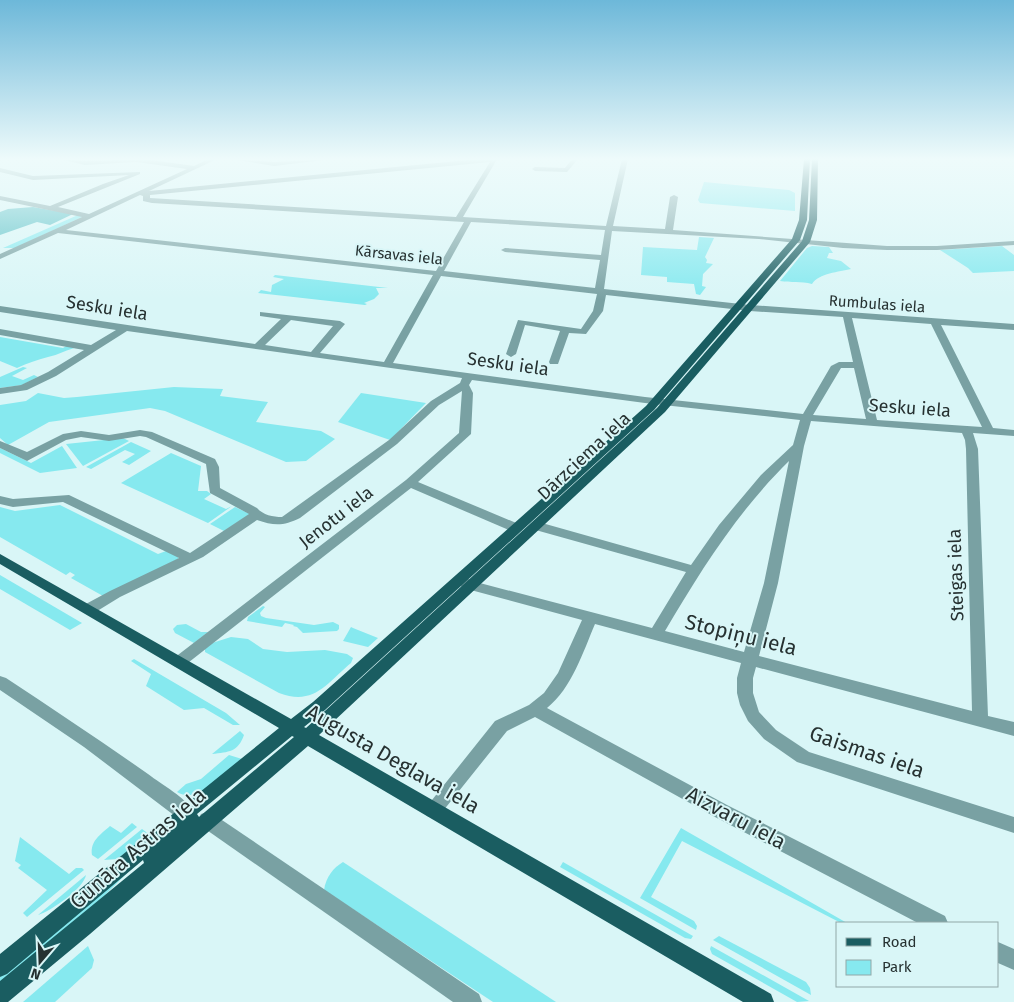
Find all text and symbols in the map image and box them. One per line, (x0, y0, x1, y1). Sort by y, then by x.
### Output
street label: Kārsavas iela (354, 241, 444, 269)
street label: Sesku iela (65, 291, 149, 325)
street label: Rumbulas iela (828, 292, 926, 316)
street label: Sesku iela (466, 347, 550, 381)
street label: Sesku iela (868, 394, 952, 422)
street label: Dārzciema iela (533, 407, 635, 505)
street label: Jenotu iela (295, 481, 377, 553)
street label: Steigas iela (943, 528, 969, 622)
street label: Stopiņu iela (682, 609, 800, 661)
street label: Augusta Deglava iela (302, 699, 484, 819)
street label: Gaismas iela (806, 720, 928, 784)
street label: Aizvaru iela (682, 781, 790, 855)
street label: Gunāra Astras iela (65, 782, 211, 914)
legend (836, 922, 999, 987)
text: Road (882, 933, 917, 951)
north arrow (15, 937, 65, 987)
text: Park (882, 958, 912, 976)
text: N (29, 964, 43, 983)

